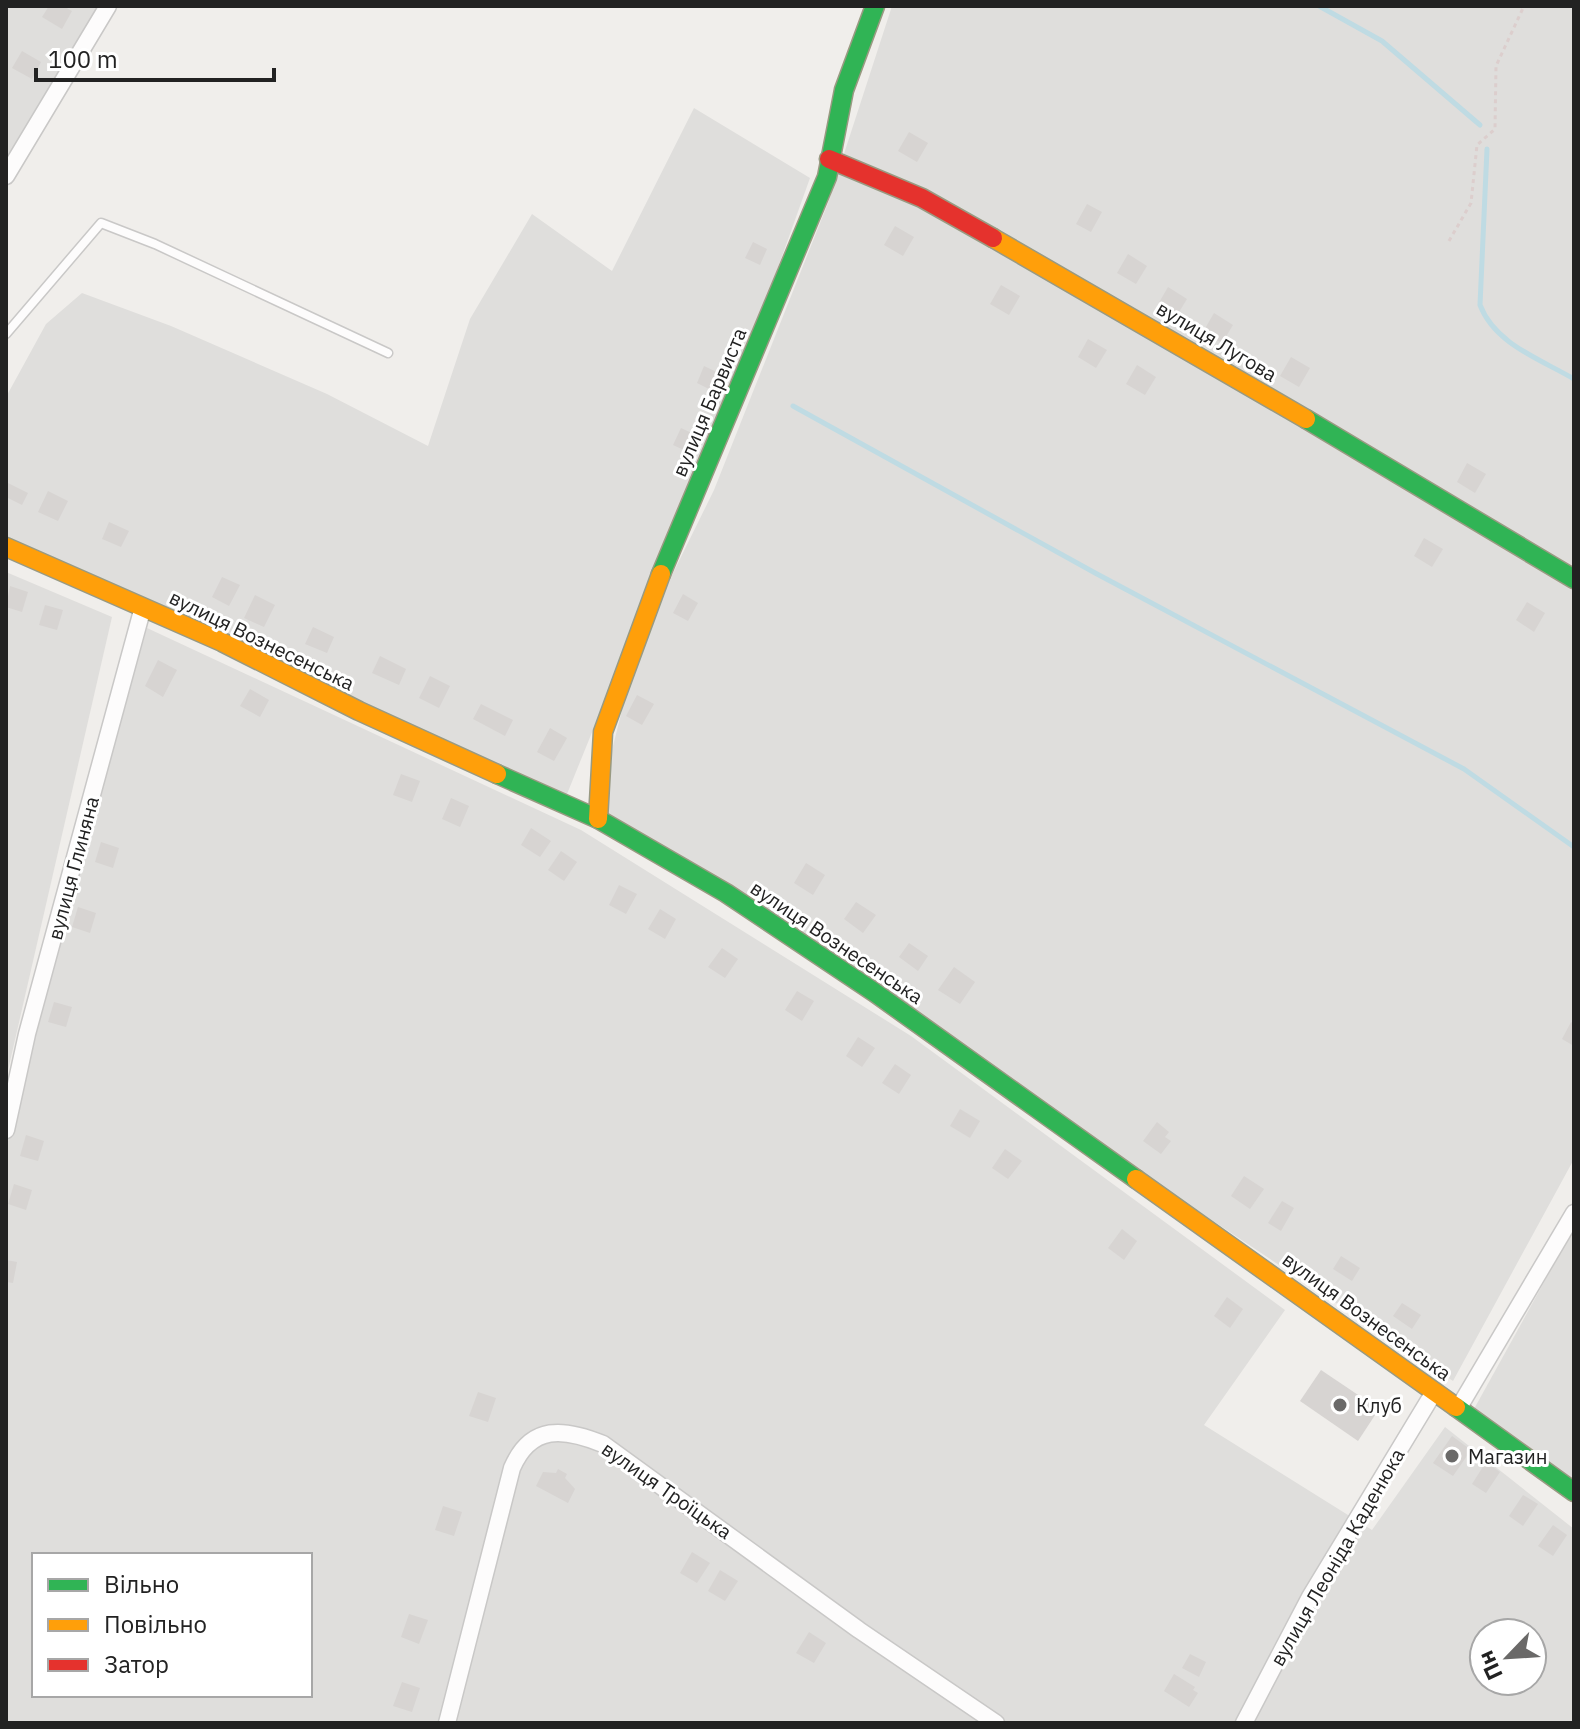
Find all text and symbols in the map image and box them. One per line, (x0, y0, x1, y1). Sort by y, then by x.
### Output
scale bar (36, 32, 274, 82)
text: 100 m (48, 43, 118, 75)
street label: вулиця Лугова (1152, 294, 1283, 388)
street label: вулиця Барвиста (665, 323, 753, 480)
street label: вулиця Вознесенська (165, 583, 359, 697)
street label: вулиця Глиняна (41, 793, 105, 943)
street label: вулиця Вознесенська (745, 874, 929, 1010)
street label: вулиця Вознесенська (1277, 1246, 1457, 1387)
place label: Клуб (1356, 1392, 1402, 1419)
marker: Клуб (1331, 1396, 1349, 1414)
street label: вулиця Троїцька (596, 1435, 738, 1545)
street label: вулиця Леоніда Каденюка (1264, 1443, 1411, 1671)
place label: Магазин (1468, 1443, 1548, 1470)
marker: Магазин (1443, 1447, 1461, 1465)
legend (32, 1553, 312, 1697)
text: Вільно (104, 1568, 179, 1600)
text: Повільно (104, 1608, 207, 1640)
north arrow (1468, 1617, 1548, 1697)
text: Пн (1470, 1646, 1509, 1685)
text: Затор (104, 1648, 169, 1680)

